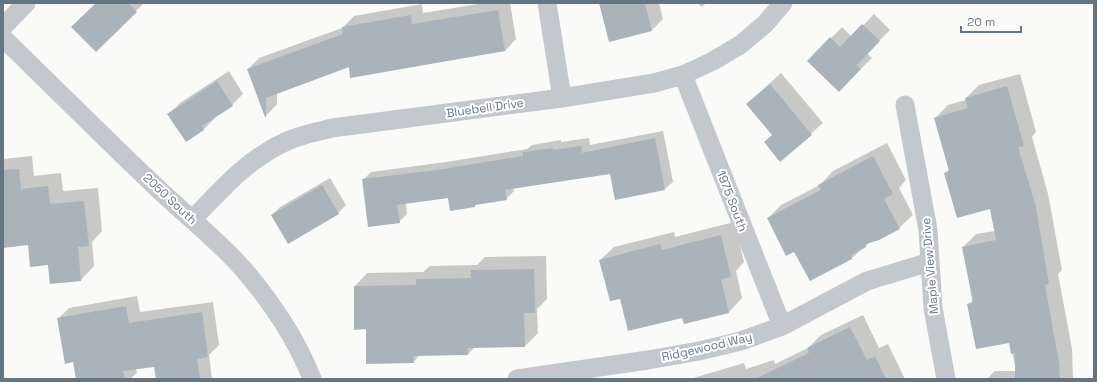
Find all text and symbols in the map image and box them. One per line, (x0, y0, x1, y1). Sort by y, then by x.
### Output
scale bar (961, 8, 1021, 34)
text: 20 m (967, 14, 995, 30)
street label: Bluebell Drive (445, 95, 525, 121)
street label: 1975 South (713, 168, 751, 234)
street label: 2050 South (140, 170, 200, 228)
street label: Maple View Drive (918, 217, 942, 315)
street label: Ridgewood Way (660, 329, 754, 365)

